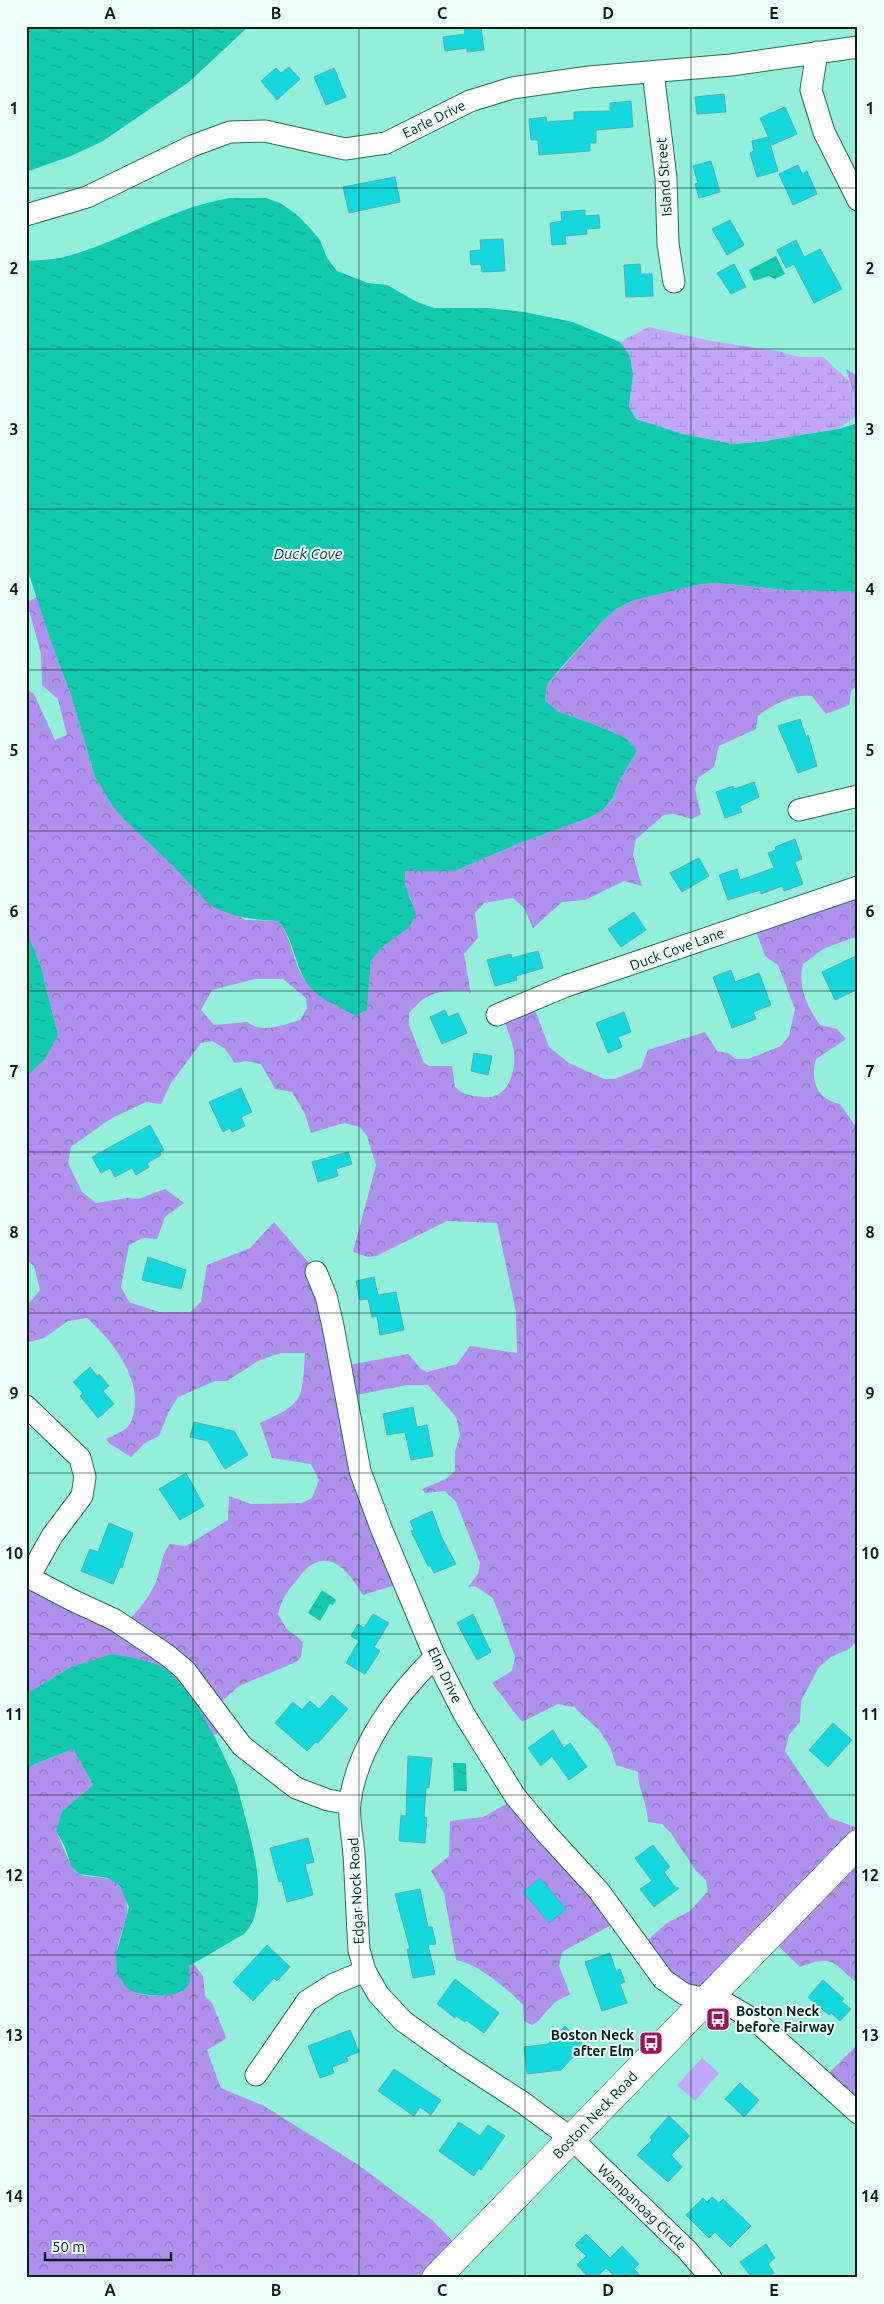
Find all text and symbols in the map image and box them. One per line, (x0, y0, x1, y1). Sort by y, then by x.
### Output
text: A (104, 4, 116, 22)
text: B (271, 4, 281, 22)
text: C (437, 4, 447, 22)
text: D (602, 4, 614, 22)
text: E (769, 4, 779, 22)
street label: Earle Drive (400, 97, 468, 141)
text: 1 (9, 99, 19, 117)
text: 1 (865, 99, 875, 117)
street label: Island Street (653, 137, 675, 217)
text: 2 (9, 259, 19, 277)
text: 2 (865, 259, 875, 277)
text: 3 (9, 420, 19, 438)
text: 3 (865, 420, 875, 438)
water label: Duck Cove (274, 545, 343, 562)
text: 4 (9, 580, 19, 598)
text: 4 (865, 580, 875, 598)
text: 5 (9, 741, 19, 759)
text: 5 (865, 741, 875, 759)
text: 6 (9, 902, 19, 920)
text: 6 (865, 902, 875, 920)
street label: Duck Cove Lane (628, 925, 726, 973)
text: 7 (9, 1062, 19, 1080)
text: 7 (865, 1062, 875, 1080)
text: 8 (9, 1223, 19, 1241)
text: 8 (865, 1223, 875, 1241)
text: 9 (9, 1384, 19, 1402)
text: 9 (865, 1384, 875, 1402)
text: 10 (5, 1544, 23, 1562)
text: 10 (861, 1544, 879, 1562)
street label: Elm Drive (425, 1645, 465, 1705)
text: 11 (5, 1705, 23, 1723)
text: 11 (861, 1705, 879, 1723)
street label: Edgar Nock Road (345, 1837, 367, 1945)
text: 12 (5, 1866, 23, 1884)
text: 12 (861, 1866, 879, 1884)
place label: Boston Neck before Fairway (736, 2003, 835, 2035)
bus stop icon: Boston Neck before Fairway (705, 2006, 731, 2032)
text: 13 (5, 2026, 23, 2044)
text: 13 (861, 2026, 879, 2044)
place label: Boston Neck after Elm (551, 2027, 634, 2059)
bus stop icon: Boston Neck after Elm (638, 2030, 664, 2056)
street label: Boston Neck Road (549, 2068, 641, 2162)
street label: Wampanoag Circle (594, 2161, 690, 2253)
text: 14 (5, 2187, 23, 2205)
text: 14 (861, 2187, 879, 2205)
scale bar (45, 2229, 171, 2261)
text: 50 m (52, 2238, 85, 2255)
text: A (104, 2281, 116, 2299)
text: B (271, 2281, 281, 2299)
text: C (437, 2281, 447, 2299)
text: D (602, 2281, 614, 2299)
text: E (769, 2281, 779, 2299)

